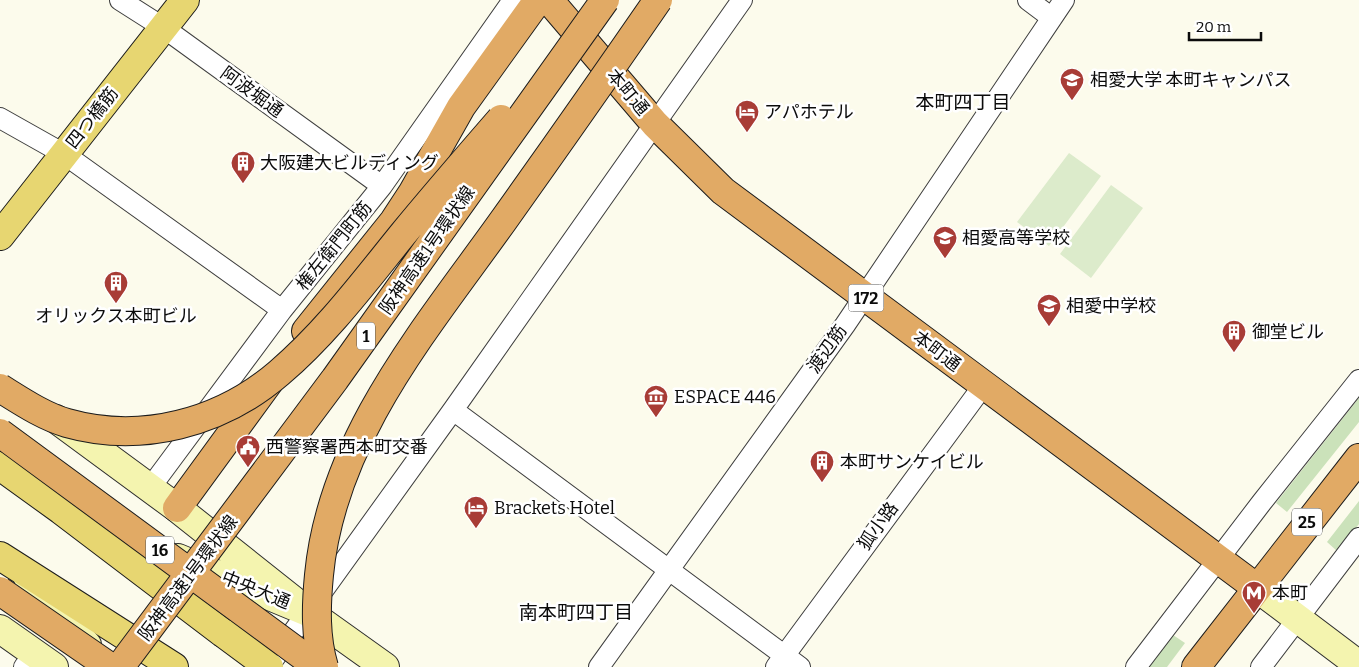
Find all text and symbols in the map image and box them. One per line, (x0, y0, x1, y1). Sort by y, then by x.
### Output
scale bar (1189, 10, 1262, 42)
text: 20 m (1196, 18, 1232, 36)
street label: 阿波堀通 (216, 62, 288, 122)
street label: 本町通 (602, 64, 654, 120)
school or university icon: 相愛大学 本町キャンパス (1059, 67, 1085, 101)
place label: 相愛大学 本町キャンパス (1090, 69, 1292, 91)
street label: 四つ橋筋 (61, 83, 123, 153)
district label: 本町四丁目 (915, 91, 1011, 114)
hotel icon: アパホテル (734, 99, 760, 133)
place label: アパホテル (764, 101, 854, 123)
building icon: 大阪建大ビルディング (230, 150, 256, 184)
place label: 大阪建大ビルディング (260, 152, 439, 174)
street label: 阪神高速1号環状線 (375, 182, 479, 318)
street label: 権左衛門町筋 (291, 197, 377, 295)
school or university icon: 相愛高等学校 (932, 225, 958, 259)
place label: 相愛高等学校 (962, 227, 1070, 249)
building icon: オリックス本町ビル (103, 270, 129, 304)
road number: 172 (848, 284, 884, 312)
school or university icon: 相愛中学校 (1036, 293, 1062, 327)
place label: 相愛中学校 (1066, 295, 1156, 317)
place label: オリックス本町ビル (35, 305, 197, 327)
building icon: 御堂ビル (1221, 319, 1247, 353)
street label: 渡辺筋 (803, 321, 851, 377)
place label: 御堂ビル (1252, 321, 1324, 343)
road number: 1 (357, 322, 375, 350)
street label: 本町通 (909, 326, 965, 376)
museum icon: ESPACE 446 (643, 384, 669, 418)
place label: ESPACE 446 (674, 386, 776, 408)
public building icon: 西警察署西本町交番 (235, 434, 261, 468)
place label: 西警察署西本町交番 (266, 436, 428, 458)
building icon: 本町サンケイビル (809, 449, 835, 483)
place label: 本町サンケイビル (840, 451, 984, 473)
hotel icon: Brackets Hotel (463, 495, 489, 529)
place label: Brackets Hotel (494, 497, 615, 519)
street label: 狐小路 (853, 498, 903, 554)
road number: 25 (1292, 508, 1322, 536)
street label: 阪神高速1号環状線 (134, 511, 242, 645)
road number: 16 (146, 536, 174, 564)
street label: 中央大通 (219, 566, 293, 614)
metro station icon: 本町 (1241, 580, 1267, 614)
place label: 本町 (1272, 582, 1308, 604)
district label: 南本町四丁目 (519, 601, 633, 624)

